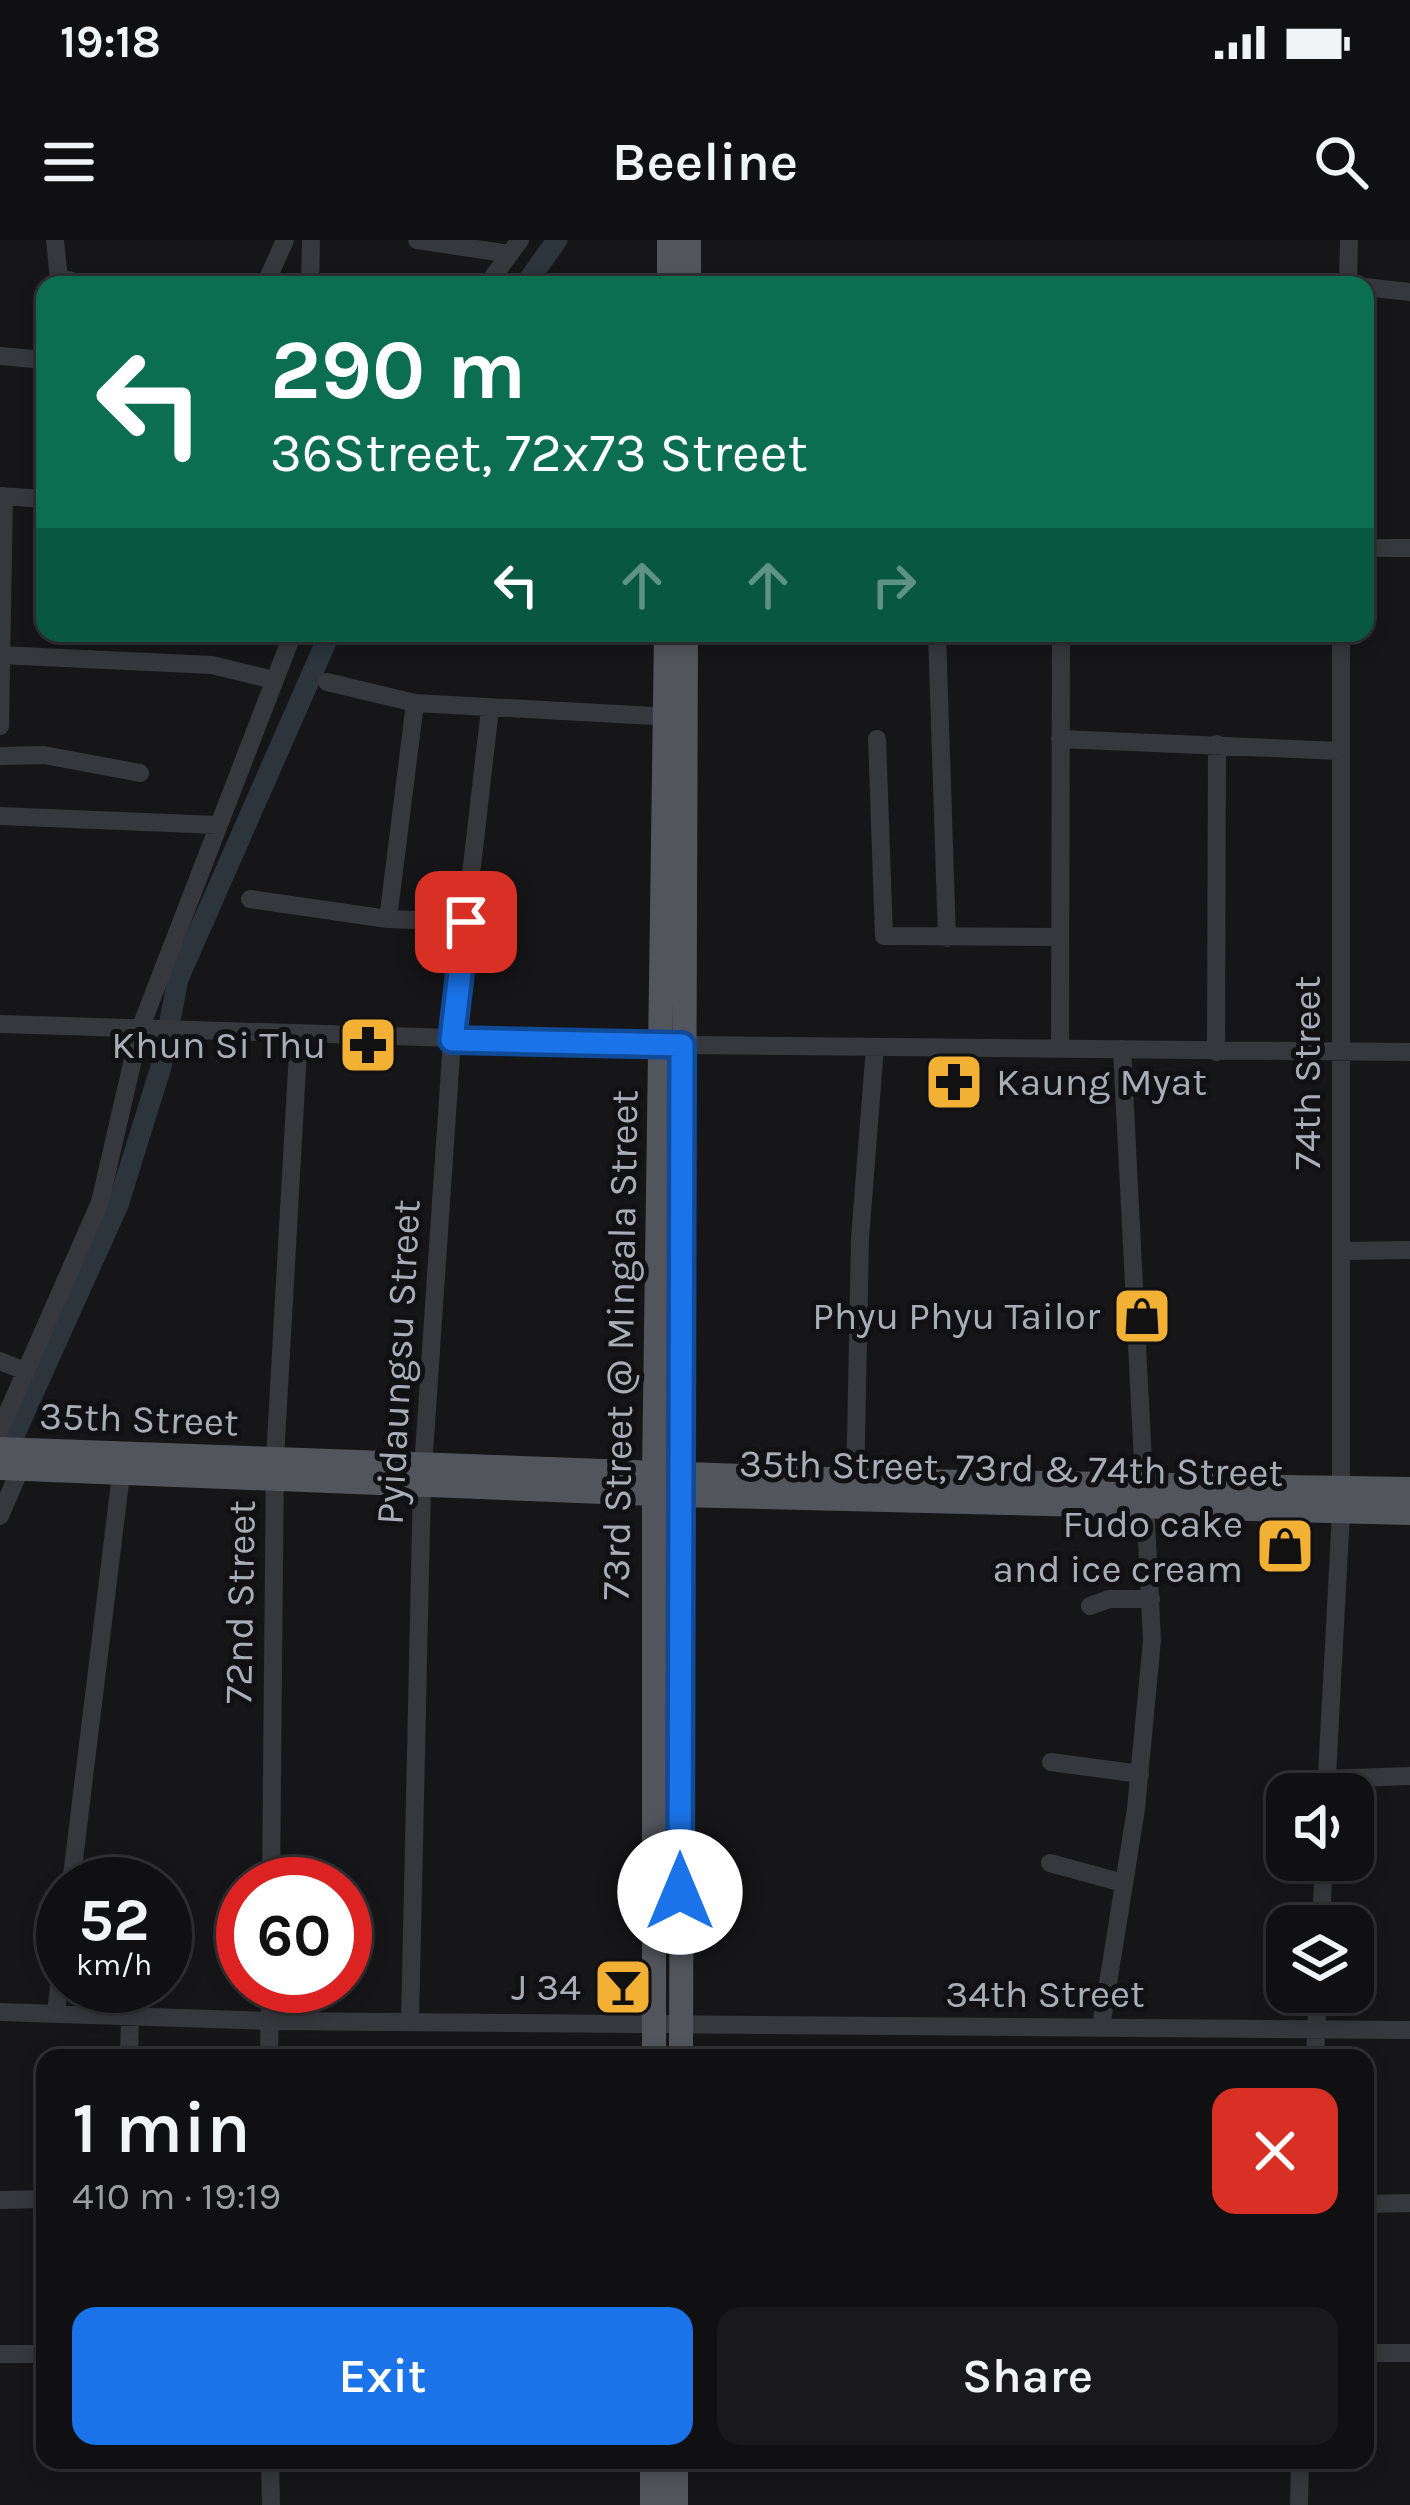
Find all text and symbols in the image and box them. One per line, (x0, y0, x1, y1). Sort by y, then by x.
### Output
text: 19:18 (60, 16, 161, 68)
icon: menu (36, 129, 102, 195)
icon: search (1308, 129, 1374, 195)
text: Beeline (612, 130, 798, 194)
text: 290 m (270, 321, 526, 419)
icon: left (72, 324, 228, 480)
text: 36Street, 72x73 Street (270, 421, 808, 485)
icon: left (483, 552, 549, 618)
icon: ahead (609, 552, 675, 618)
icon: ahead (735, 552, 801, 618)
icon: right (861, 552, 927, 618)
pin (415, 871, 517, 973)
icon: arrive (433, 889, 499, 955)
street label: 74th Street (1284, 976, 1330, 1170)
pharmacy icon: Khun Si Thu (337, 1014, 399, 1076)
place label: Khun Si Thu (111, 1022, 326, 1068)
pharmacy icon: Kaung Myat (923, 1051, 985, 1113)
place label: Kaung Myat (996, 1059, 1207, 1105)
street label: 73rd Street @ Mingala Street (593, 1089, 647, 1601)
street label: Pyidaungsu Street (367, 1198, 429, 1526)
shop icon: Phyu Phyu Tailor (1111, 1285, 1173, 1347)
place label: Phyu Phyu Tailor (812, 1293, 1101, 1339)
street label: 35th Street (38, 1393, 240, 1445)
street label: 35th Street, 73rd & 74th Street (738, 1440, 1284, 1496)
street label: 72nd Street (215, 1500, 265, 1704)
place label: Fudo cake and ice cream (992, 1501, 1243, 1592)
shop icon: Fudo cake and ice cream (1254, 1515, 1316, 1577)
map controls (1266, 1773, 1374, 2013)
button: sound (1266, 1773, 1374, 1881)
position arrow (617, 1829, 743, 1955)
speed limit sign: 60 (216, 1857, 372, 2013)
text: 52 (78, 1885, 150, 1955)
button: layers (1266, 1905, 1374, 2013)
text: km/h (76, 1947, 152, 1983)
bar icon: J 34 (592, 1956, 654, 2018)
place label: J 34 (511, 1964, 581, 2010)
street label: 34th Street (945, 1971, 1145, 2017)
text: 1 min (72, 2086, 251, 2170)
button: close (1212, 2088, 1338, 2214)
text: 410 m · 19:19 (72, 2173, 281, 2219)
button: Exit (72, 2307, 693, 2445)
button: Share (717, 2307, 1338, 2445)

